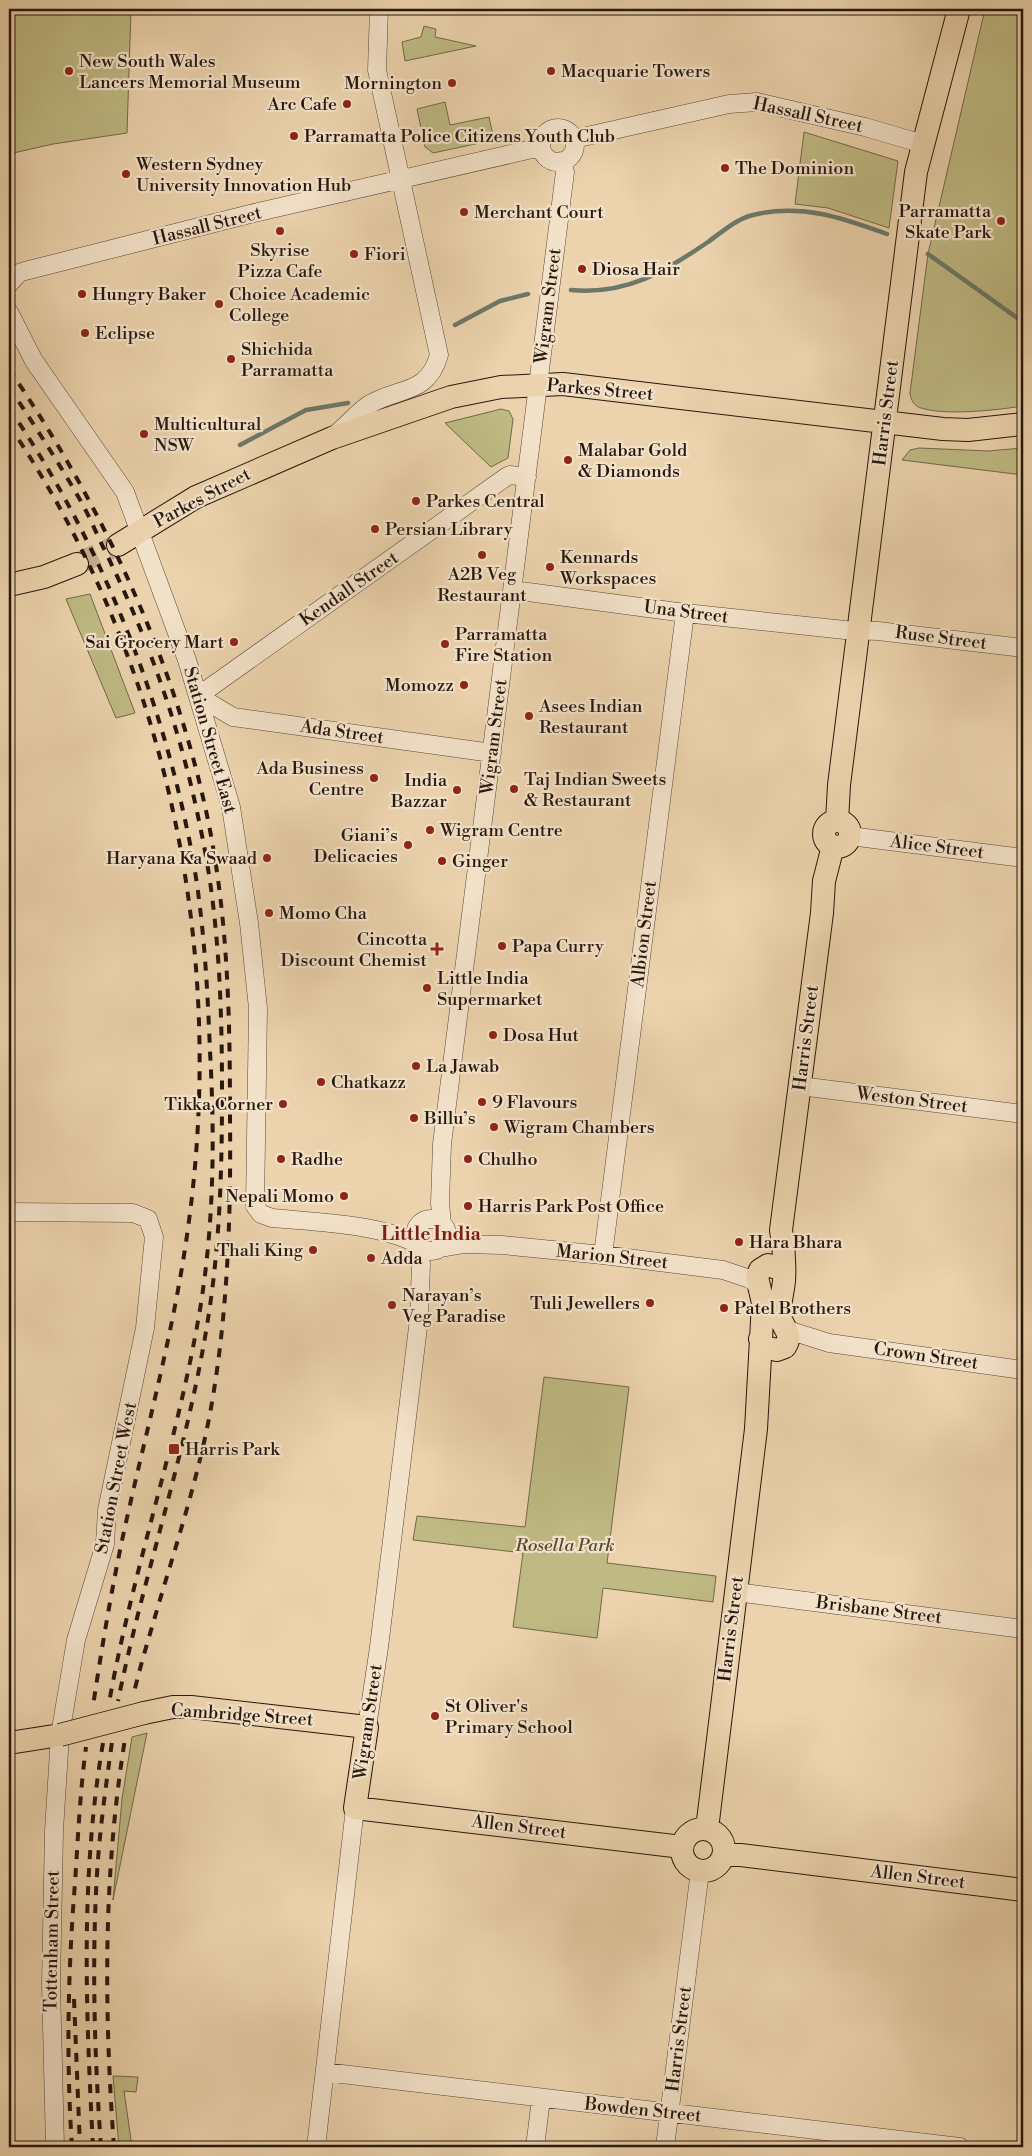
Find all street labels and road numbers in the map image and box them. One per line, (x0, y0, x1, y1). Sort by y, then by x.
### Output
street label: Hassall Street (751, 92, 866, 138)
street label: Hassall Street (150, 201, 265, 251)
street label: Wigram Street (529, 246, 567, 366)
street label: Harris Street (868, 358, 904, 467)
street label: Parkes Street (546, 374, 655, 406)
street label: Parkes Street (149, 462, 255, 533)
street label: Kendall Street (295, 546, 403, 632)
street label: Una Street (642, 595, 730, 629)
street label: Ruse Street (894, 621, 989, 655)
street label: Station Street East (178, 664, 242, 817)
street label: Wigram Street (475, 677, 513, 797)
street label: Ada Street (298, 715, 386, 749)
street label: Alice Street (888, 830, 986, 864)
street label: Albion Street (626, 879, 662, 990)
street label: Harris Street (788, 983, 824, 1092)
street label: Weston Street (854, 1082, 970, 1118)
street label: Marion Street (555, 1240, 670, 1274)
street label: Crown Street (872, 1337, 980, 1375)
street label: Station Street West (90, 1399, 142, 1556)
street label: Harris Street (713, 1574, 749, 1683)
street label: Brisbane Street (814, 1591, 944, 1629)
street label: Wigram Street (348, 1662, 388, 1782)
street label: Cambridge Street (170, 1699, 315, 1731)
street label: Allen Street (469, 1810, 568, 1844)
street label: Allen Street (868, 1860, 967, 1894)
street label: Tottenham Street (39, 1869, 65, 2012)
street label: Harris Street (661, 1984, 697, 2093)
street label: Bowden Street (582, 2092, 703, 2128)

